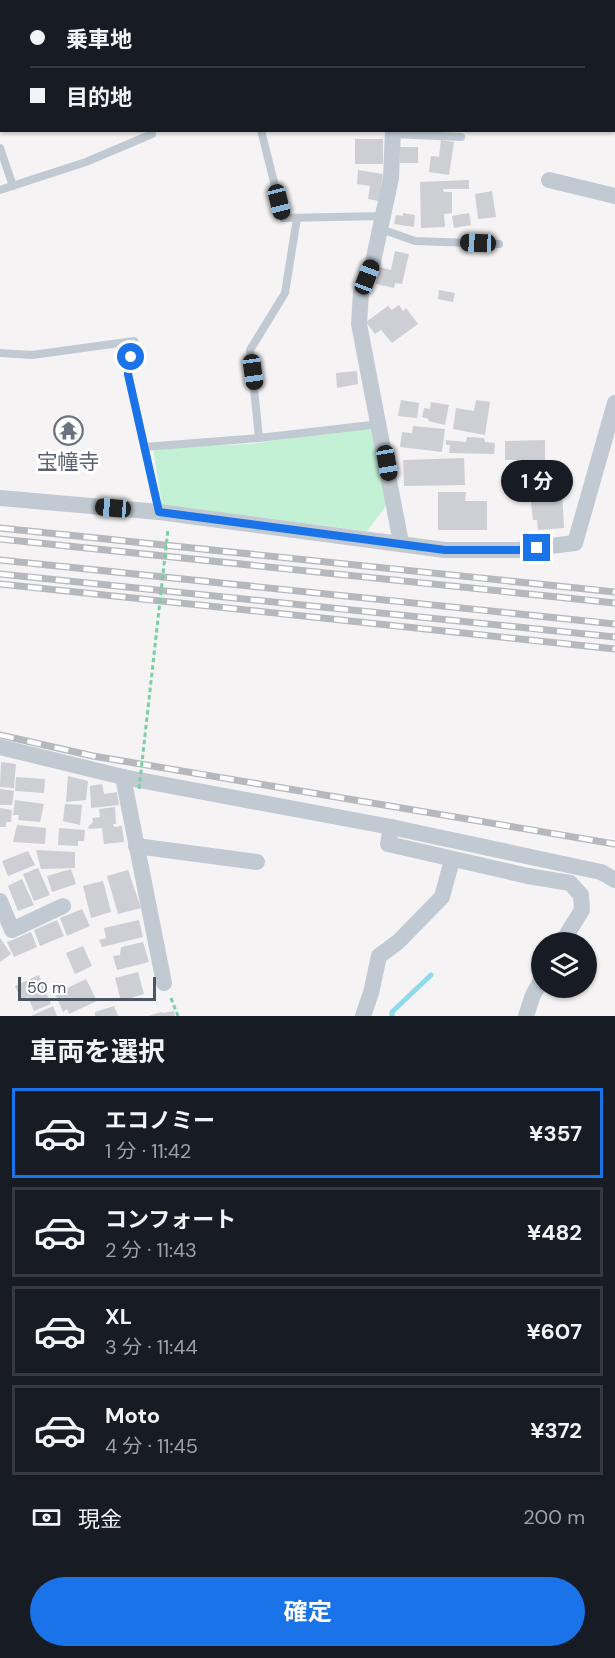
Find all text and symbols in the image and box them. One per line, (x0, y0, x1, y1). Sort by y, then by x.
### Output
text: 乗車地 (66, 25, 132, 54)
text: 目的地 (66, 83, 132, 112)
car (266, 182, 292, 222)
car (460, 233, 496, 253)
car (352, 257, 382, 297)
route start (117, 343, 144, 370)
car (242, 353, 264, 391)
temple icon: 宝幢寺 (52, 415, 84, 447)
car (375, 444, 399, 482)
place label: 宝幢寺 (37, 448, 100, 476)
callout: 1 分 (501, 461, 573, 503)
text: 1 分 (521, 468, 553, 494)
car (94, 497, 132, 519)
route end (523, 534, 550, 561)
map controls (531, 932, 597, 998)
button: layers (531, 932, 597, 998)
scale bar (18, 974, 156, 1001)
text: 50 m (27, 977, 66, 998)
text: 車両を選択 (30, 1034, 165, 1069)
icon: car (33, 1106, 87, 1160)
text: エコノミー (105, 1106, 215, 1135)
text: ¥357 (529, 1119, 582, 1148)
text: 1 分 · 11:42 (105, 1138, 191, 1164)
icon: car (33, 1205, 87, 1259)
text: コンフォート (105, 1205, 236, 1234)
text: ¥482 (527, 1218, 582, 1247)
text: 2 分 · 11:43 (105, 1237, 197, 1263)
text: XL (105, 1302, 132, 1331)
icon: car (33, 1304, 87, 1358)
text: ¥607 (527, 1317, 582, 1346)
text: 3 分 · 11:44 (105, 1334, 198, 1360)
text: Moto (105, 1401, 160, 1430)
icon: car (33, 1403, 87, 1457)
text: ¥372 (530, 1416, 582, 1445)
text: 4 分 · 11:45 (105, 1433, 198, 1459)
icon: cash (30, 1501, 63, 1534)
text: 200 m (523, 1504, 585, 1530)
text: 現金 (78, 1505, 122, 1534)
button: 確定 (30, 1577, 585, 1646)

